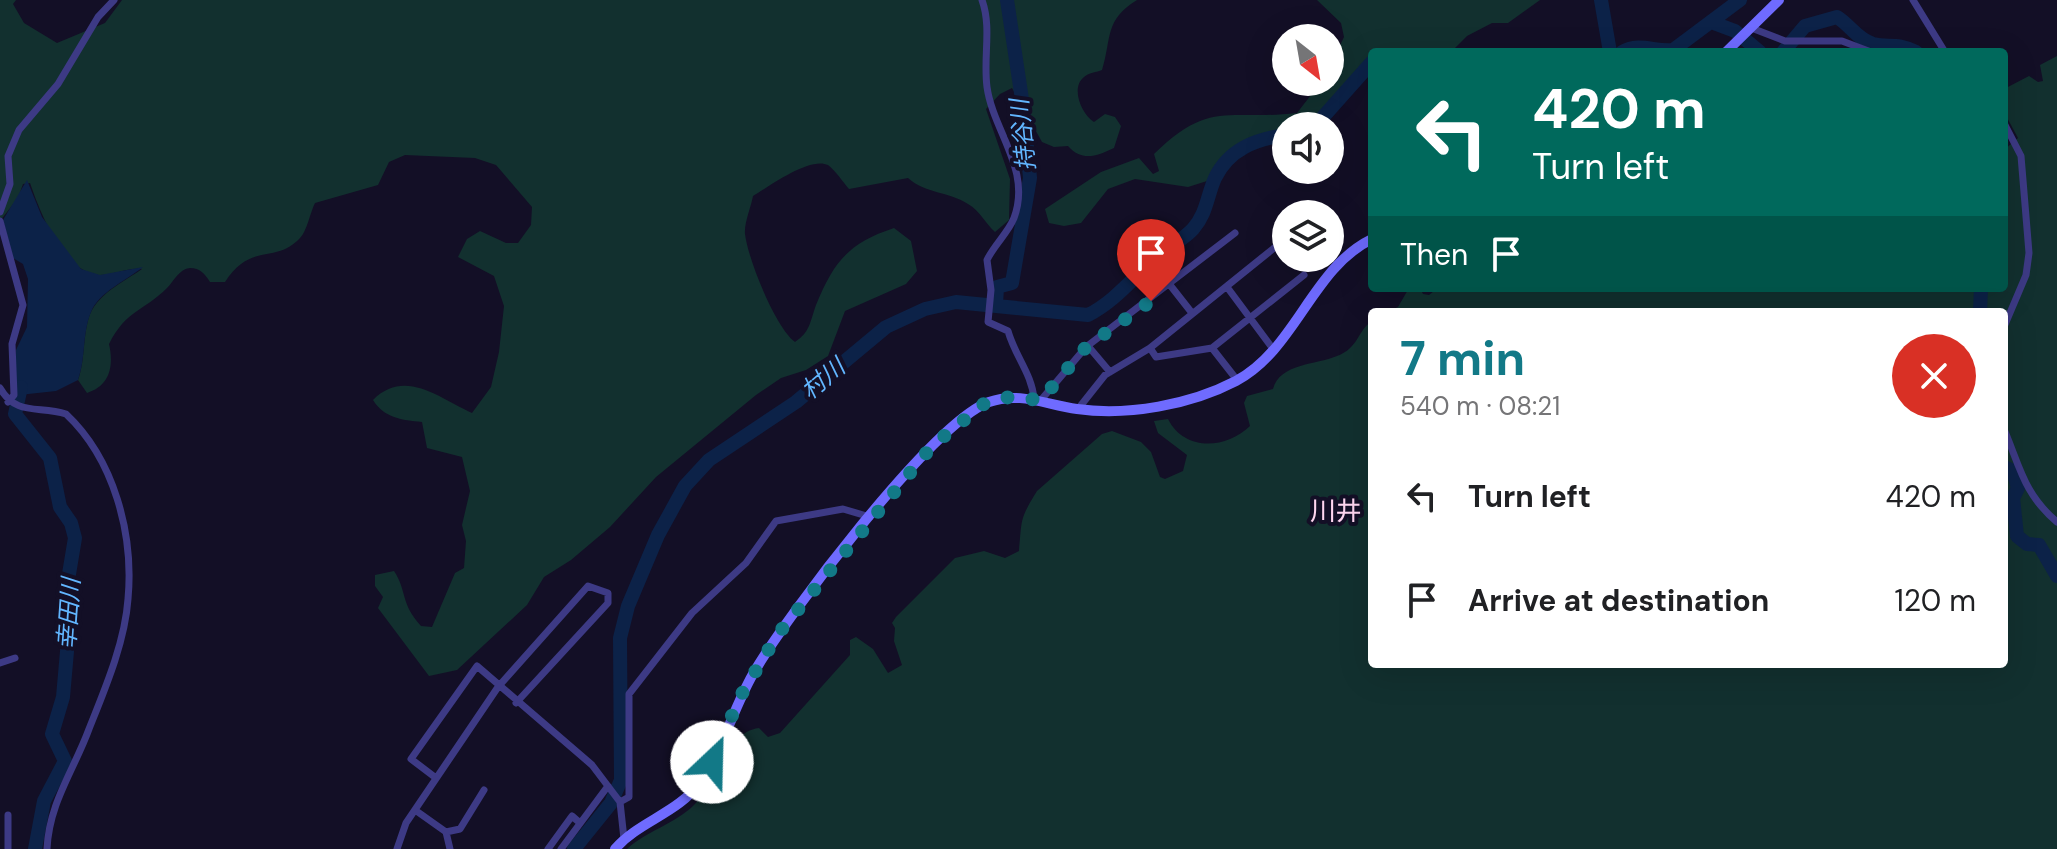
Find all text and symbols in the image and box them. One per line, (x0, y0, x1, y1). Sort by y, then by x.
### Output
north arrow (1272, 24, 1344, 96)
map controls (1272, 24, 1344, 272)
text: 420 m (1532, 72, 1706, 145)
icon: left (1400, 80, 1504, 184)
water label: 持谷川 (1003, 95, 1042, 172)
button: sound (1272, 112, 1344, 184)
text: Turn left (1532, 143, 1669, 190)
button: layers (1272, 200, 1344, 272)
pin (1117, 219, 1185, 301)
icon: arrive (1129, 231, 1173, 275)
icon: arrive (1484, 232, 1528, 276)
text: Then (1400, 235, 1468, 274)
text: 7 min (1400, 327, 1525, 390)
button: close (1892, 334, 1976, 418)
water label: 村川 (794, 349, 853, 406)
text: 540 m · 08:21 (1400, 389, 1560, 423)
icon: left (1400, 474, 1444, 518)
text: Turn left (1468, 477, 1591, 516)
text: 420 m (1886, 477, 1976, 516)
district label: 川井 (1310, 494, 1362, 528)
water label: 幸田川 (51, 574, 87, 651)
icon: arrive (1400, 578, 1444, 622)
text: Arrive at destination (1468, 581, 1769, 620)
text: 120 m (1894, 581, 1976, 620)
position arrow (670, 720, 754, 804)

